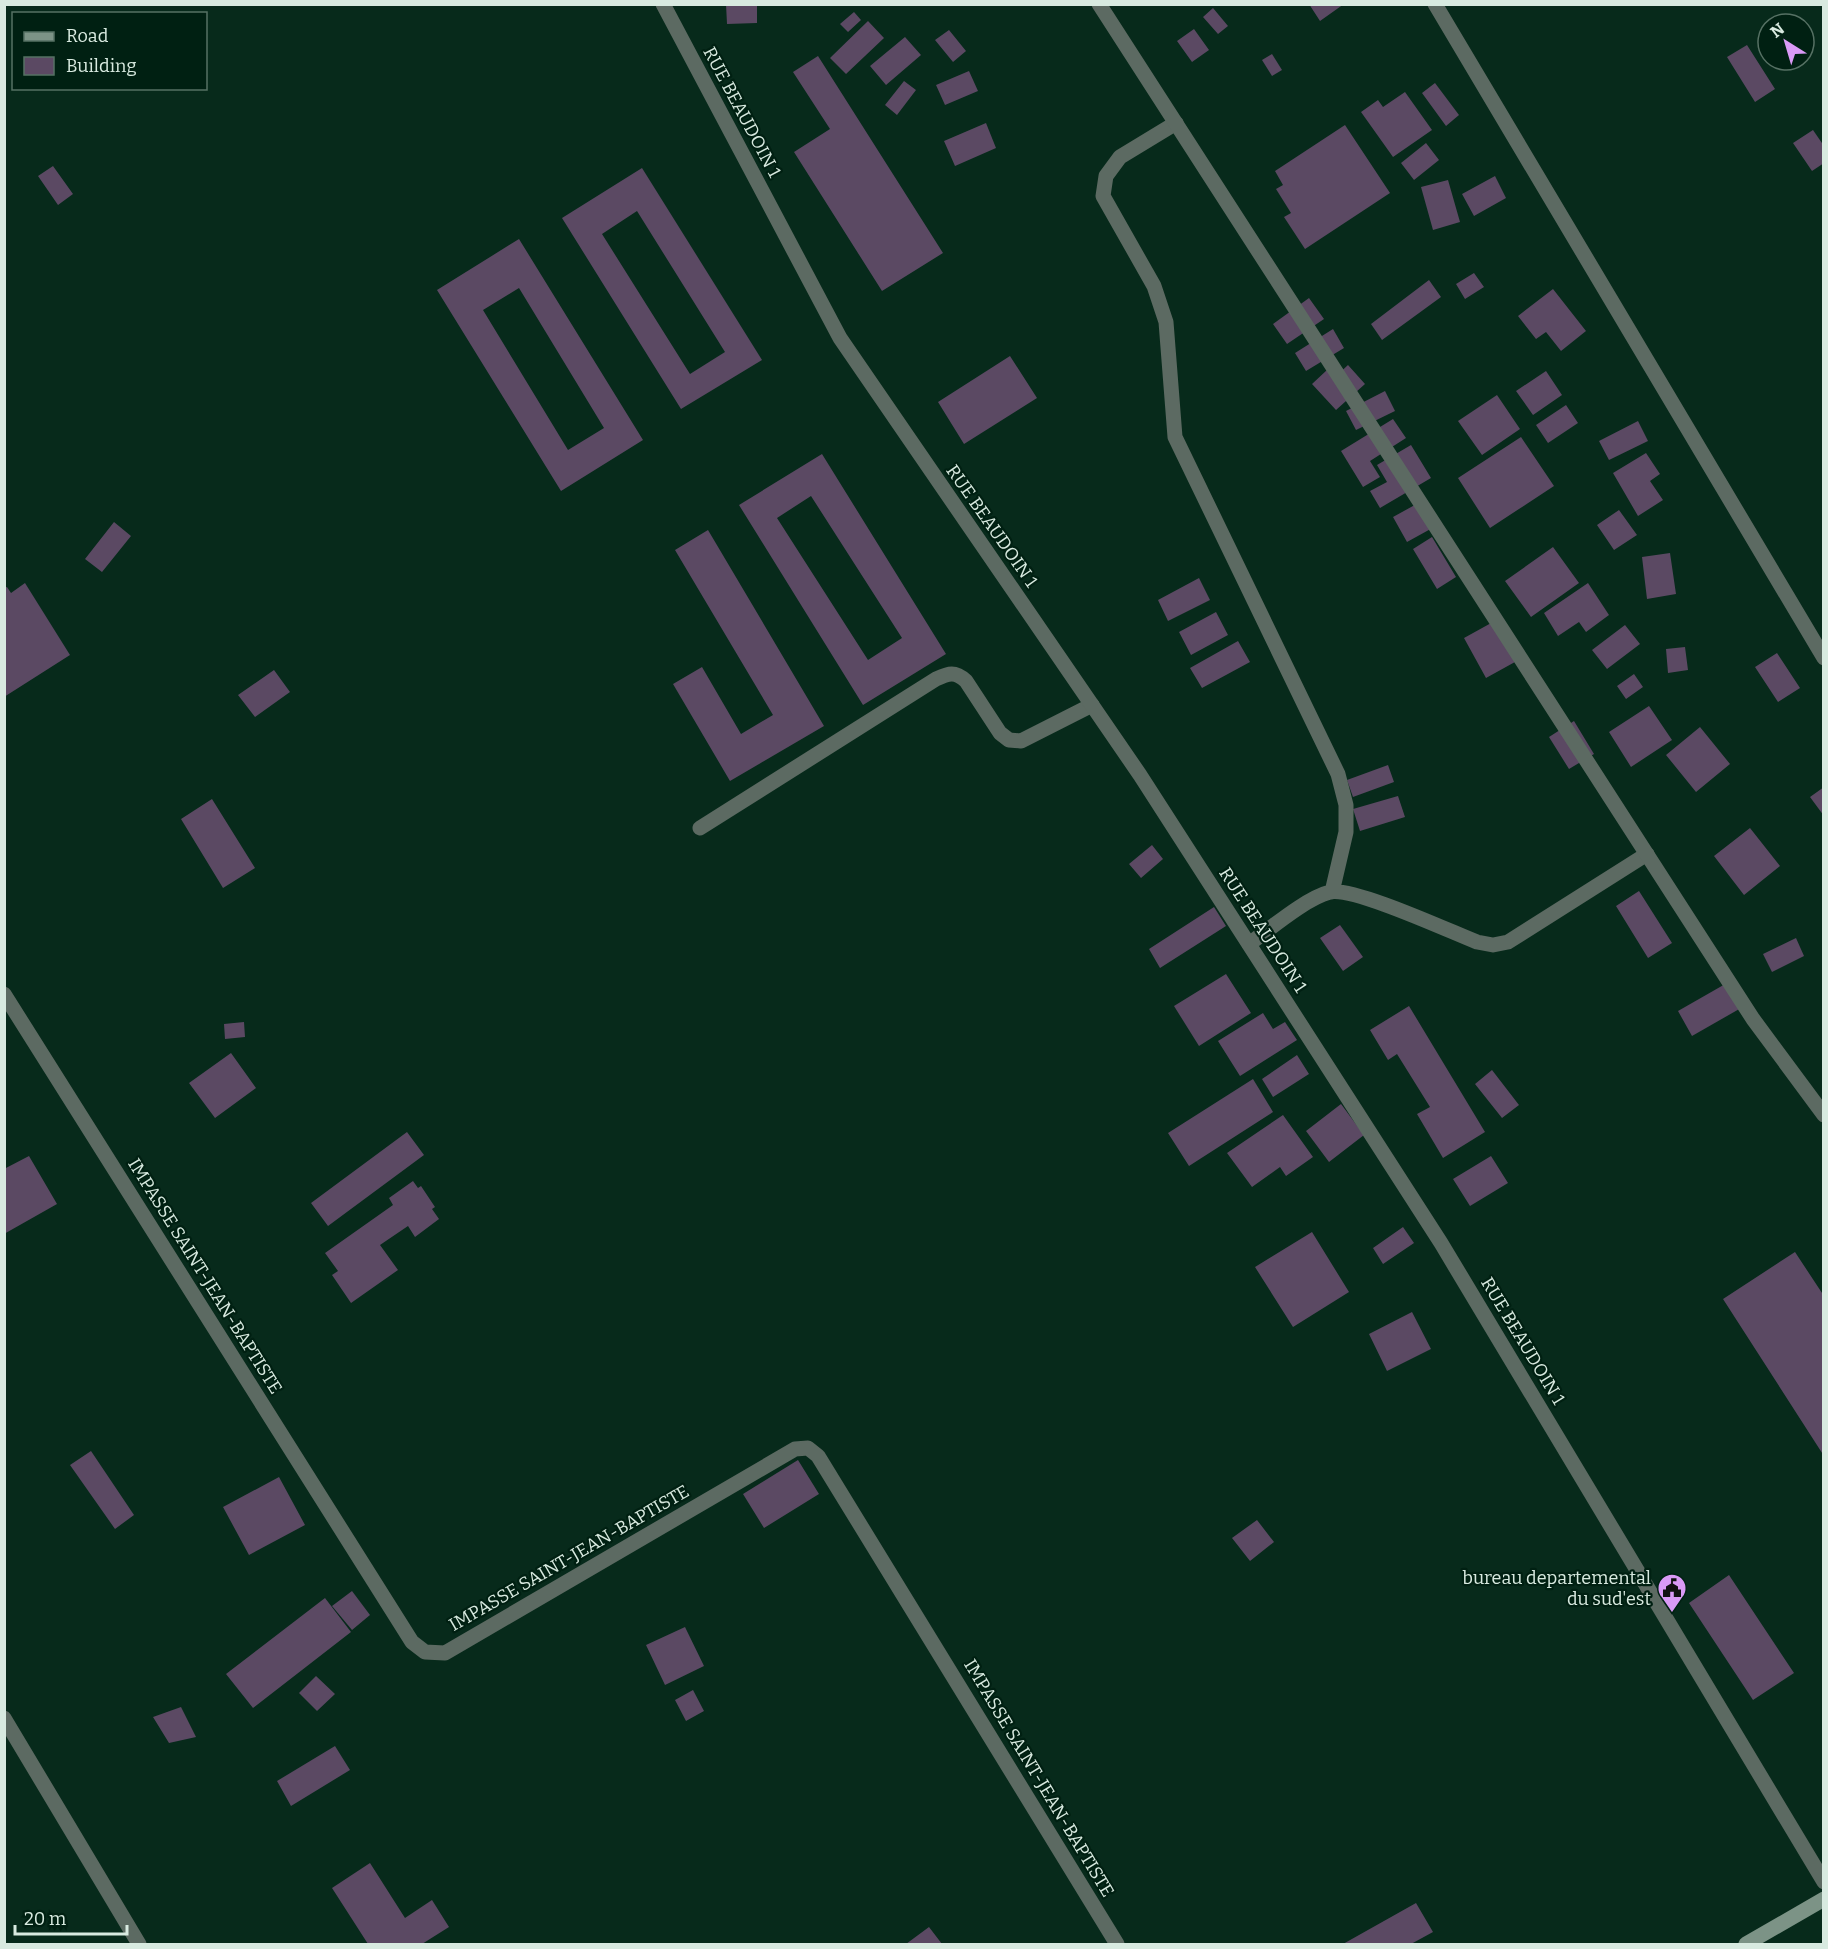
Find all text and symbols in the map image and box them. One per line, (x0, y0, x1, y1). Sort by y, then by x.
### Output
legend (12, 12, 207, 90)
north arrow (1756, 12, 1816, 72)
text: N (1767, 19, 1788, 42)
text: Road (66, 25, 109, 47)
street label: RUE BEAUDOIN 1 (698, 43, 786, 182)
text: Building (66, 55, 137, 77)
street label: RUE BEAUDOIN 1 (942, 460, 1043, 592)
street label: RUE BEAUDOIN 1 (1214, 863, 1312, 997)
street label: IMPASSE SAINT-JEAN-BAPTISTE (123, 1154, 287, 1398)
street label: RUE BEAUDOIN 1 (1476, 1273, 1570, 1409)
street label: IMPASSE SAINT-JEAN-BAPTISTE (445, 1480, 693, 1636)
place label: bureau departemental du sud'est (1462, 1567, 1651, 1610)
public building icon: bureau departemental du sud'est (1656, 1572, 1688, 1614)
street label: IMPASSE SAINT-JEAN-BAPTISTE (959, 1655, 1119, 1901)
scale bar (15, 1898, 128, 1936)
text: 20 m (24, 1908, 66, 1930)

